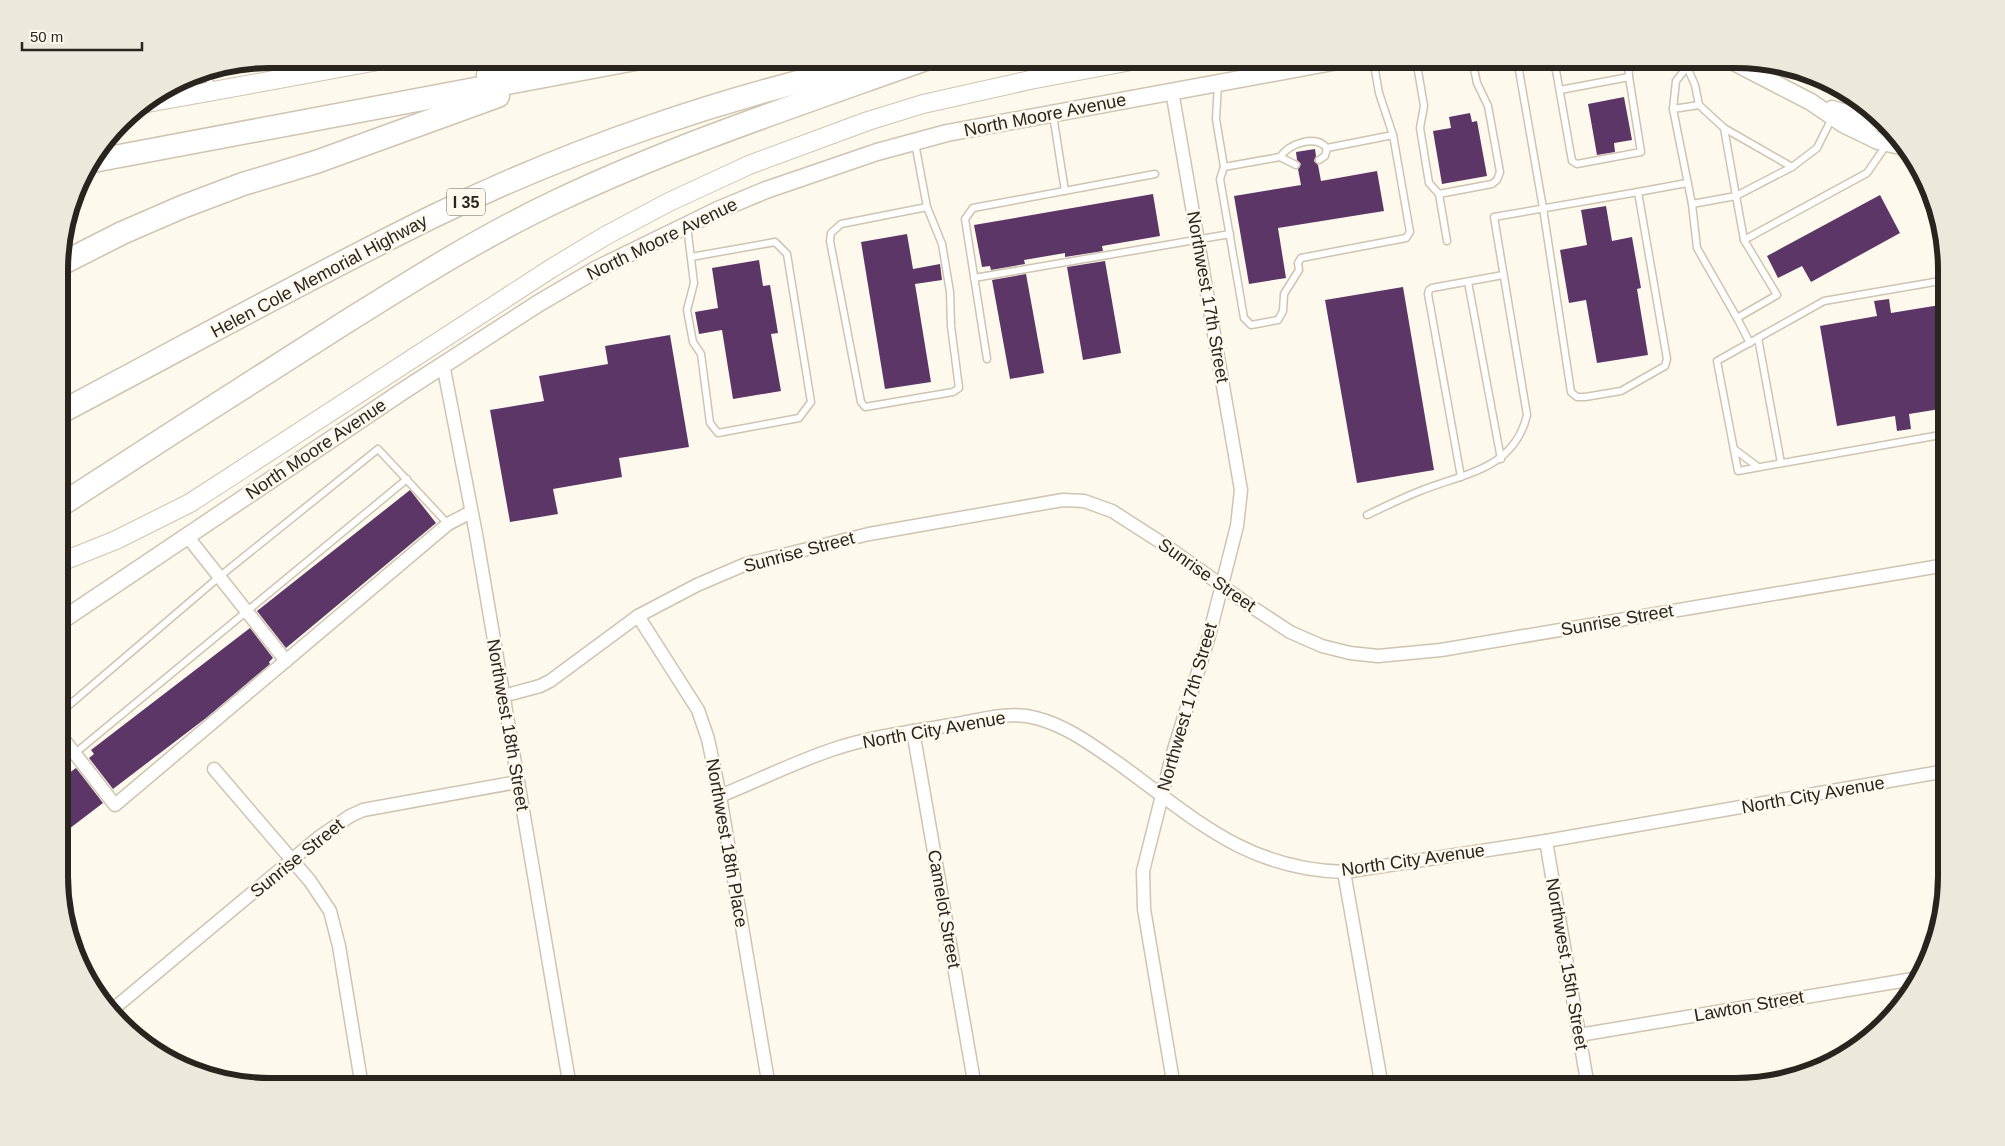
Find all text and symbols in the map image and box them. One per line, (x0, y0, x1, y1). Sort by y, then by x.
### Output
scale bar (22, 20, 142, 52)
text: 50 m (30, 28, 63, 45)
street label: North Moore Avenue (962, 89, 1128, 141)
road number: I 35 (447, 188, 485, 216)
street label: North Moore Avenue (584, 194, 740, 284)
street label: Helen Cole Memorial Highway (207, 210, 431, 342)
street label: Northwest 17th Street (1183, 210, 1233, 384)
street label: North Moore Avenue (242, 395, 390, 503)
street label: Sunrise Street (741, 528, 857, 576)
street label: Sunrise Street (1155, 534, 1259, 616)
street label: Sunrise Street (1559, 600, 1675, 640)
street label: Northwest 17th Street (1153, 621, 1221, 793)
street label: Northwest 18th Street (483, 638, 533, 812)
street label: North City Avenue (861, 708, 1007, 752)
street label: Northwest 18th Place (702, 757, 752, 929)
street label: North City Avenue (1740, 773, 1886, 817)
street label: Sunrise Street (246, 814, 348, 902)
street label: North City Avenue (1340, 840, 1486, 880)
street label: Camelot Street (924, 848, 964, 970)
street label: Northwest 15th Street (1542, 877, 1592, 1051)
street label: Lawton Street (1693, 987, 1805, 1025)

